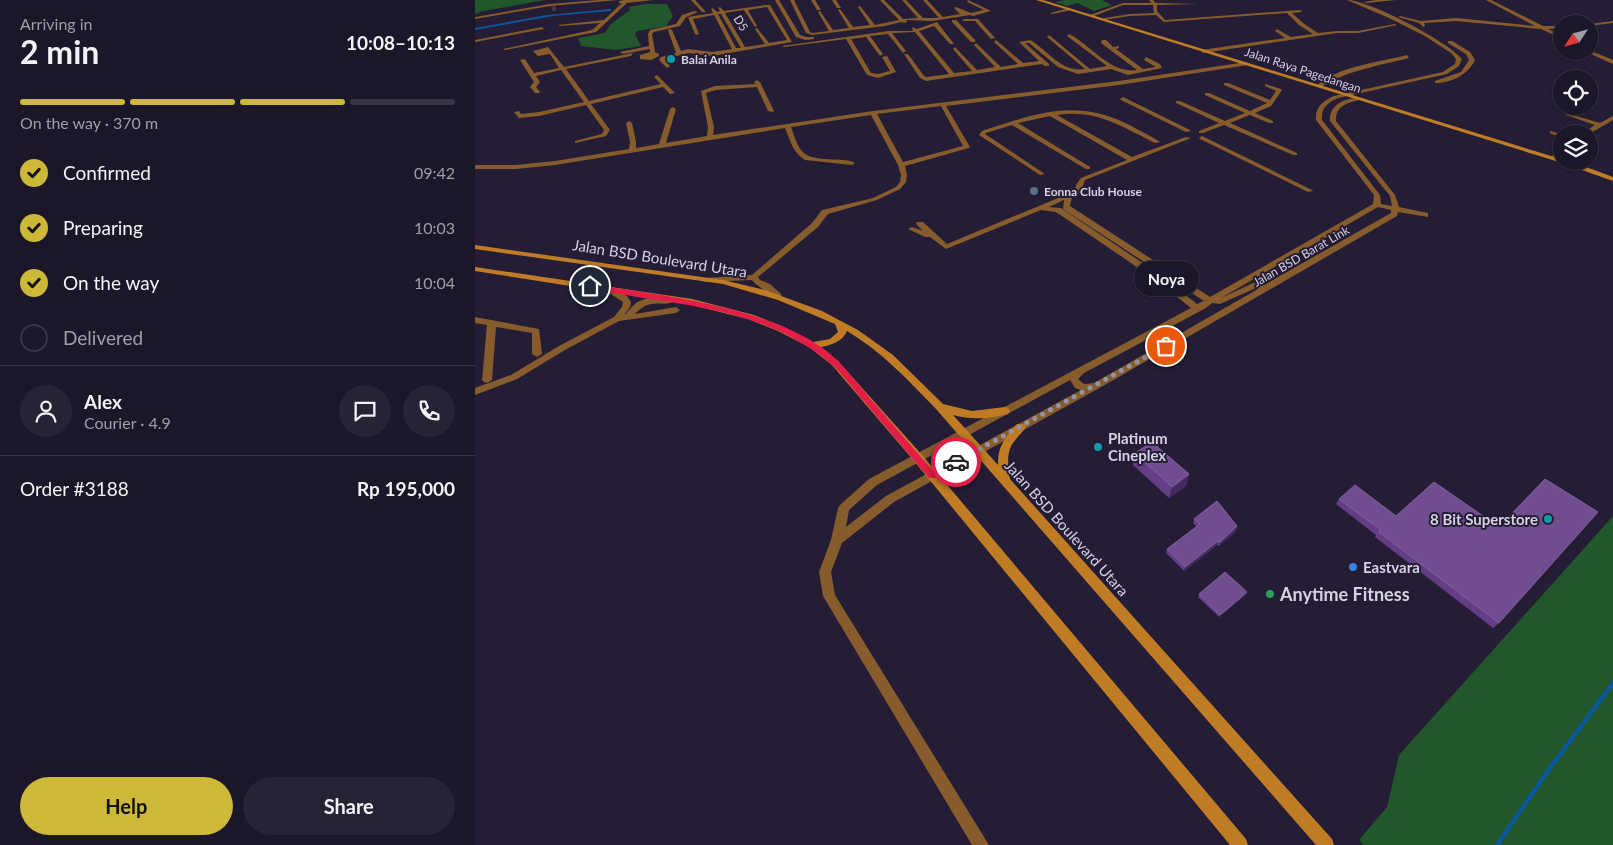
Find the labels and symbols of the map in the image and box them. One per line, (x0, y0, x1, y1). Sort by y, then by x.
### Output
street label: D5 (730, 12, 752, 34)
north arrow (1553, 15, 1597, 60)
street label: Jalan Raya Pagedangan (1243, 44, 1363, 96)
place label: Balai Anila (681, 52, 737, 67)
marker: Balai Anila (665, 53, 677, 65)
place label: Eonna Club House (1044, 184, 1142, 199)
marker: Eonna Club House (1028, 185, 1040, 197)
street label: Jalan BSD Barat Link (1250, 222, 1353, 290)
street label: Jalan BSD Boulevard Utara (571, 235, 749, 281)
callout: Noya (1133, 261, 1199, 296)
pin (569, 265, 611, 307)
pin (1145, 325, 1187, 367)
place label: Platinum Cineplex (1108, 429, 1168, 464)
courier (931, 437, 981, 487)
marker: Platinum Cineplex (1092, 441, 1104, 453)
street label: Jalan BSD Boulevard Utara (1001, 456, 1133, 600)
place label: 8 Bit Superstore (1430, 510, 1538, 528)
marker: 8 Bit Superstore (1542, 513, 1554, 525)
place label: Eastvara (1363, 558, 1420, 576)
marker: Eastvara (1347, 561, 1359, 573)
place label: Anytime Fitness (1279, 583, 1410, 605)
marker: Anytime Fitness (1264, 588, 1276, 600)

